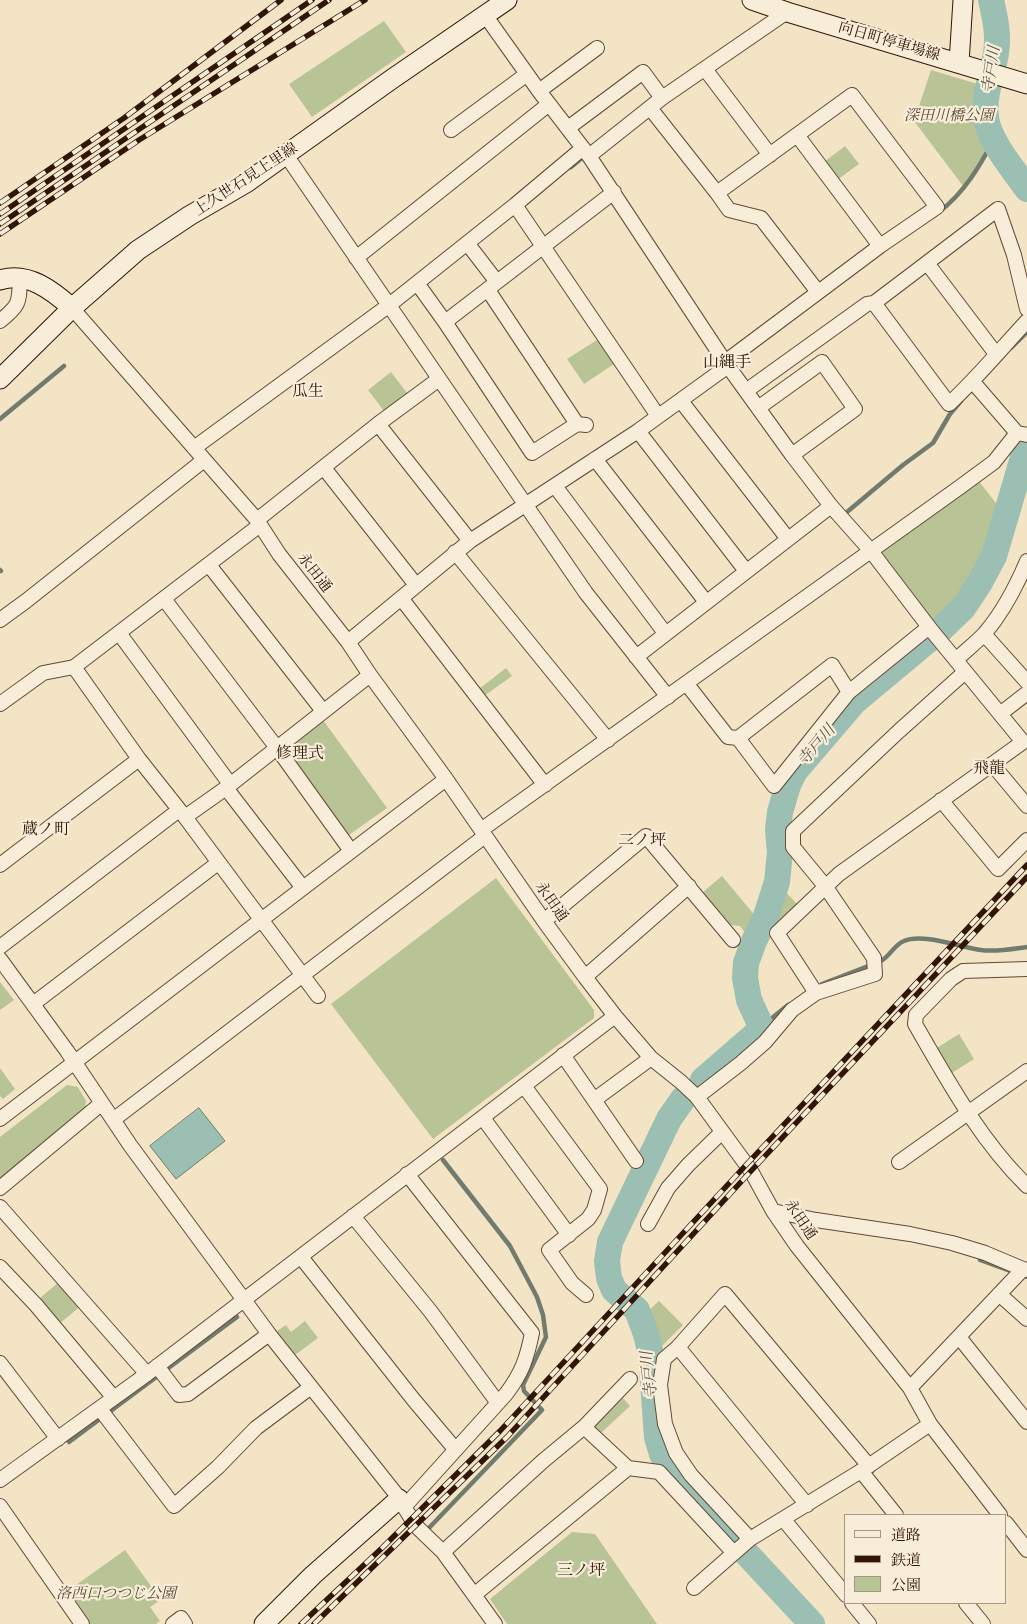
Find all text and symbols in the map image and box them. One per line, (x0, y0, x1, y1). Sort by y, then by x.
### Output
street label: 向日町停車場線 (836, 19, 942, 65)
water label: 寺戸川 (979, 45, 1005, 95)
park label: 深田川橋公園 (904, 107, 994, 125)
street label: 上久世石見上里線 (191, 140, 301, 220)
district label: 山縄手 (703, 353, 751, 373)
district label: 瓜生 (292, 382, 324, 402)
street label: 永田通 (293, 550, 335, 596)
water label: 寺戸川 (794, 721, 840, 771)
district label: 修理式 (276, 744, 324, 764)
district label: 飛龍 (973, 759, 1005, 779)
district label: 蔵ノ町 (22, 820, 70, 840)
district label: 二ノ坪 (618, 831, 666, 851)
street label: 永田通 (531, 878, 571, 926)
street label: 永田通 (780, 1196, 820, 1244)
water label: 寺戸川 (638, 1350, 662, 1400)
legend (844, 1514, 1007, 1604)
text: 道路 (891, 1525, 921, 1545)
text: 鉄道 (891, 1550, 921, 1570)
district label: 三ノ坪 (557, 1561, 605, 1581)
text: 公園 (891, 1575, 921, 1595)
park label: 洛西口つつじ公園 (56, 1585, 176, 1603)

